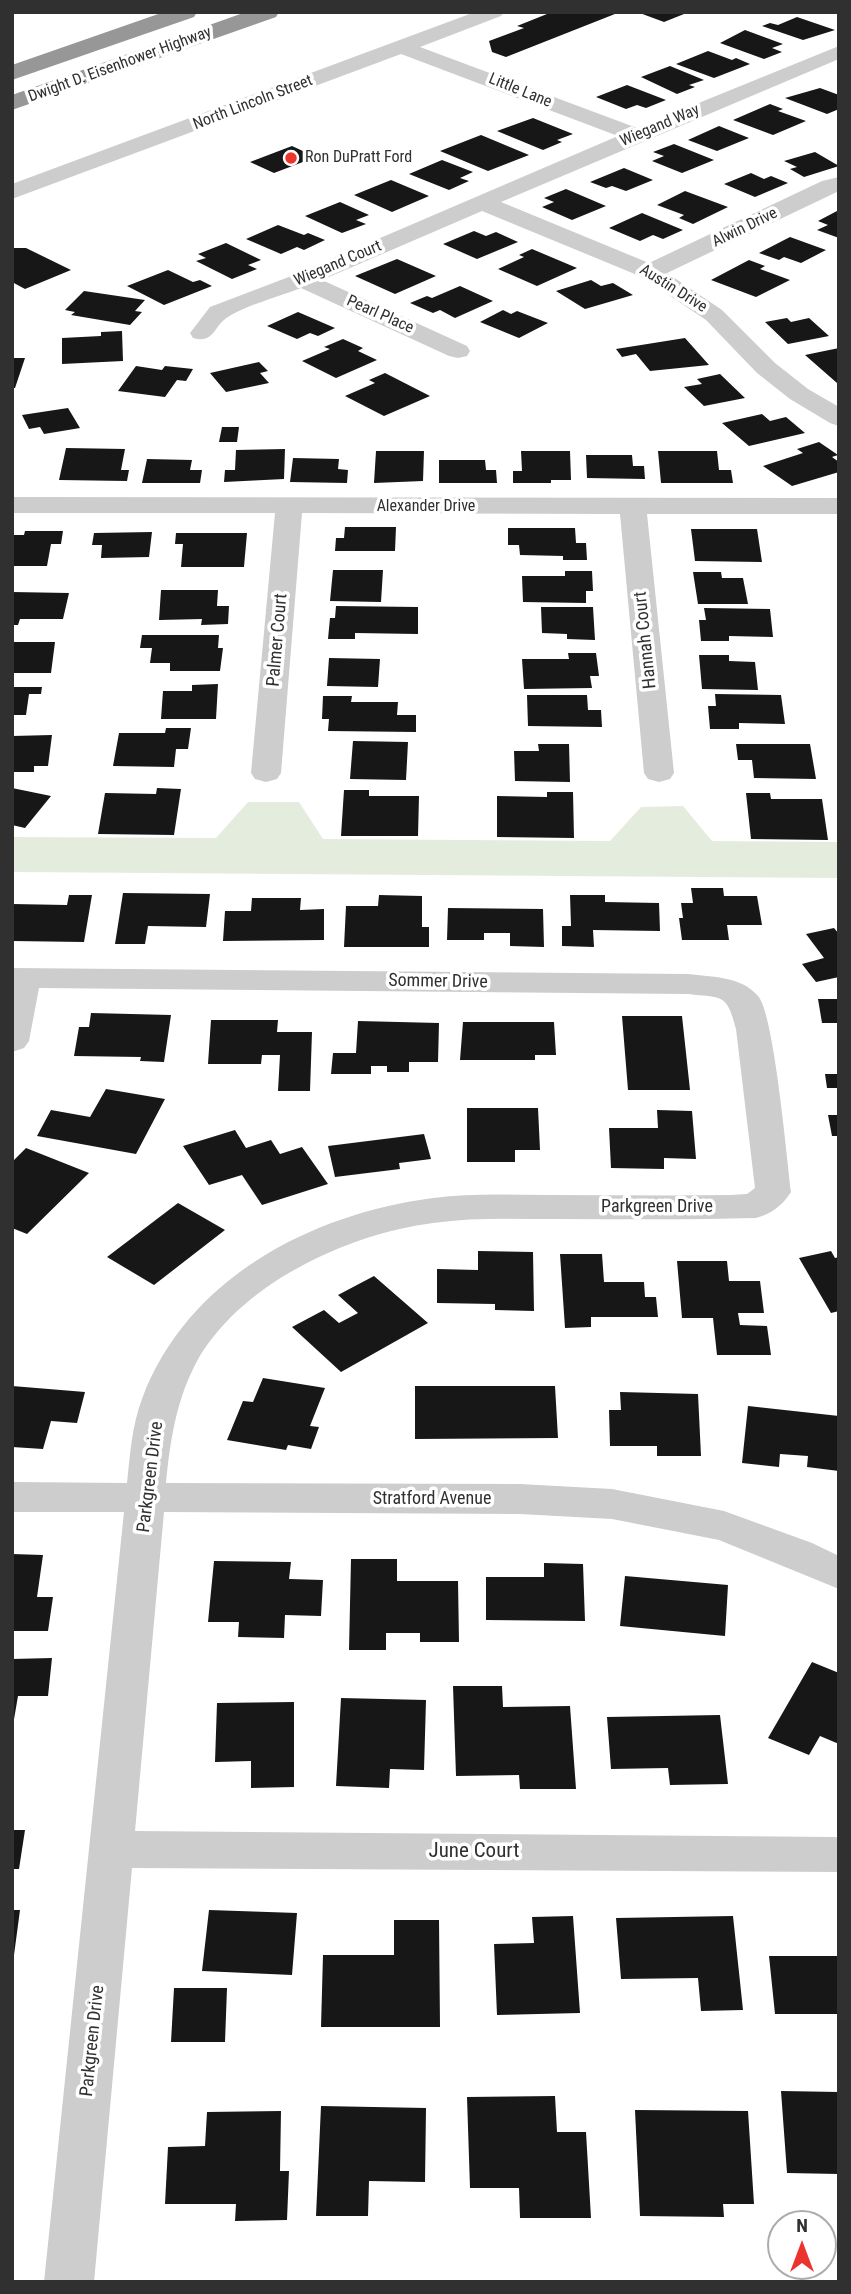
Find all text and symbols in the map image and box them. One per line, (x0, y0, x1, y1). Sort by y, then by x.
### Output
street label: Dwight D. Eisenhower Highway (26, 23, 214, 107)
street label: Little Lane (486, 70, 554, 112)
street label: North Lincoln Street (191, 71, 315, 135)
street label: Wiegand Way (617, 101, 703, 151)
place label: Ron DuPratt Ford (305, 148, 412, 168)
marker: Ron DuPratt Ford (283, 150, 299, 166)
street label: Alwin Drive (709, 204, 781, 252)
street label: Wiegand Court (291, 237, 385, 291)
street label: Austin Drive (636, 261, 710, 317)
street label: Pearl Place (344, 292, 416, 338)
street label: Alexander Drive (377, 497, 475, 517)
street label: Hannah Court (630, 590, 662, 690)
street label: Palmer Court (263, 593, 293, 687)
street label: Sommer Drive (388, 970, 488, 994)
street label: Parkgreen Drive (601, 1196, 713, 1218)
street label: Parkgreen Drive (133, 1420, 169, 1534)
street label: Stratford Avenue (373, 1488, 491, 1510)
street label: June Court (429, 1839, 519, 1865)
street label: Parkgreen Drive (76, 1984, 110, 2098)
north arrow (767, 2210, 837, 2280)
text: N (796, 2214, 808, 2237)

